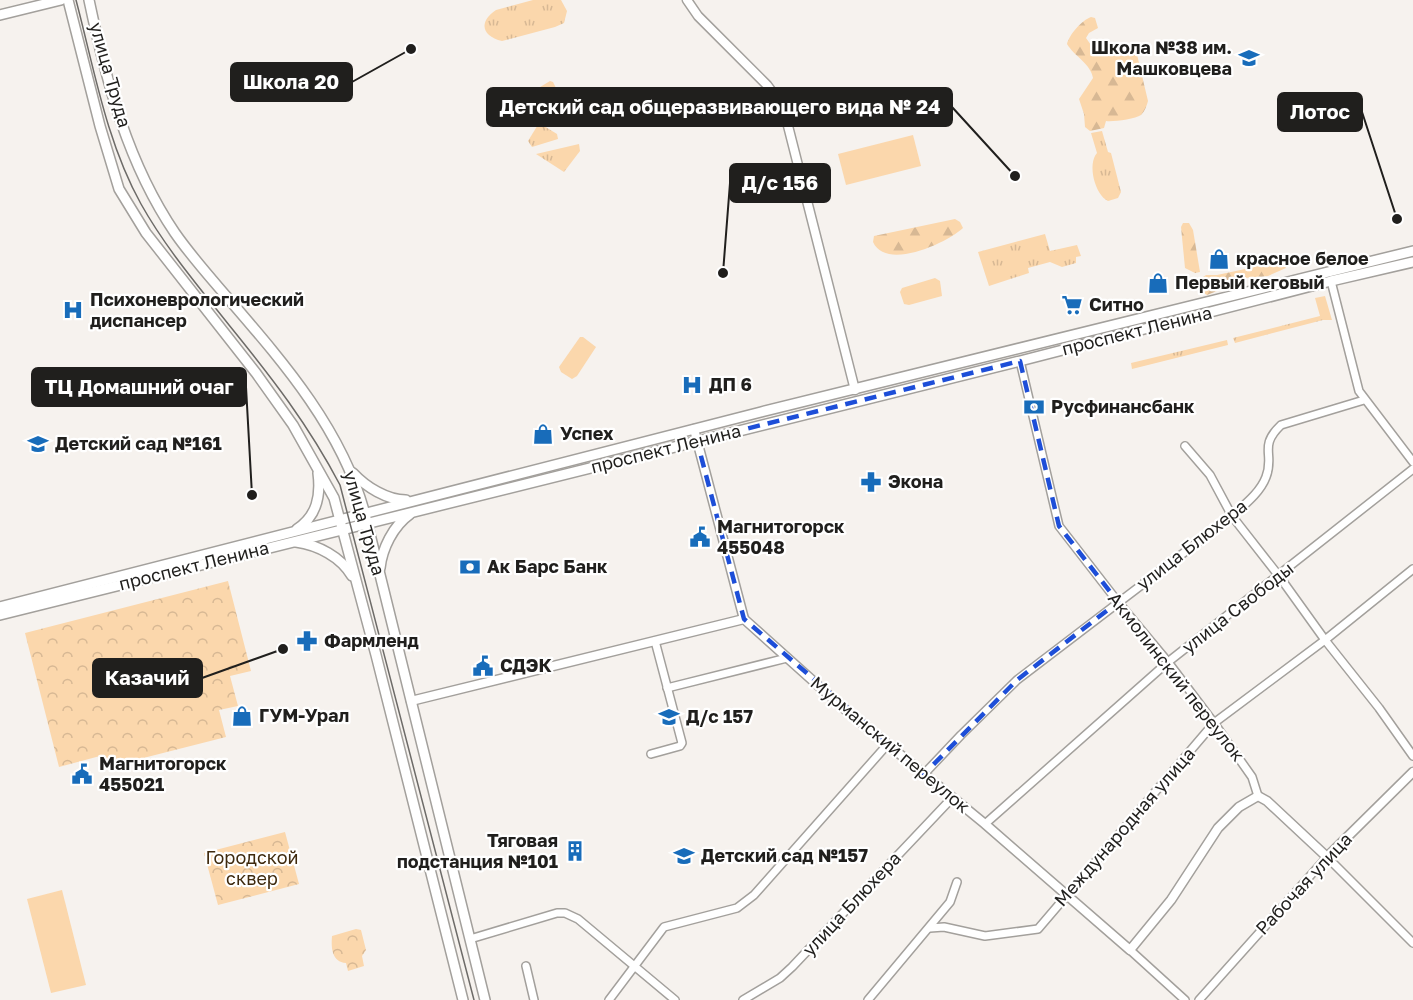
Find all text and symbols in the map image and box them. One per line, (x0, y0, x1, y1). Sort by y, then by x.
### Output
street label: улица Труда (85, 20, 136, 130)
place label: Школа №38 им. Машковцева (1091, 36, 1232, 79)
school or university icon: Школа №38 им. Машковцева (1237, 46, 1261, 70)
callout: Школа 20 (231, 63, 352, 101)
text: Школа 20 (243, 69, 339, 93)
callout: Детский сад общеразвивающего вида № 24 (487, 88, 952, 126)
callout: Лотос (1278, 93, 1362, 131)
text: Детский сад общеразвивающего вида № 24 (499, 94, 941, 118)
text: Лотос (1290, 99, 1350, 123)
callout: Д/с 156 (730, 164, 830, 202)
text: Д/с 156 (742, 170, 818, 194)
shop icon: красное белое (1207, 247, 1231, 271)
place label: красное белое (1236, 247, 1369, 269)
shop icon: Первый кеговый (1146, 271, 1170, 295)
place label: Первый кеговый (1175, 271, 1325, 293)
place label: Психоневрологический диспансер (90, 288, 304, 331)
supermarket icon: Ситно (1060, 293, 1084, 317)
place label: Ситно (1089, 293, 1144, 315)
hospital icon: Психоневрологический диспансер (61, 298, 85, 322)
street label: проспект Ленина (1059, 301, 1214, 359)
callout: ТЦ Домашний очаг (32, 368, 246, 406)
hospital icon: ДП 6 (680, 373, 704, 397)
place label: ДП 6 (709, 373, 752, 395)
text: ТЦ Домашний очаг (44, 374, 234, 398)
bank icon: Русфинансбанк (1022, 395, 1046, 419)
place label: Русфинансбанк (1051, 395, 1195, 417)
street label: проспект Ленина (588, 419, 743, 477)
shop icon: Успех (531, 422, 555, 446)
place label: Успех (560, 422, 614, 444)
school or university icon: Детский сад №161 (26, 432, 50, 456)
place label: Детский сад №161 (55, 432, 222, 454)
street label: улица Труда (339, 468, 390, 578)
pharmacy icon: Экона (859, 470, 883, 494)
place label: Экона (888, 470, 943, 492)
street label: улица Блюхера (1132, 494, 1251, 594)
place label: Магнитогорск 455048 (717, 515, 845, 558)
public building icon: Магнитогорск 455048 (688, 525, 712, 549)
street label: проспект Ленина (116, 536, 271, 594)
bank icon: Ак Барс Банк (458, 555, 482, 579)
place label: Ак Барс Банк (487, 555, 608, 577)
street label: улица Свободы (1177, 557, 1298, 658)
street label: Акмолинский переулок (1104, 587, 1250, 765)
pharmacy icon: Фармленд (295, 629, 319, 653)
place label: Фармленд (324, 629, 419, 651)
public building icon: СДЭК (471, 654, 495, 678)
place label: СДЭК (500, 654, 552, 676)
callout: Казачий (93, 659, 202, 697)
text: Казачий (105, 665, 189, 689)
street label: Мурманский переулок (807, 671, 975, 817)
shop icon: ГУМ-Урал (230, 704, 254, 728)
place label: ГУМ-Урал (259, 704, 349, 726)
school or university icon: Д/с 157 (657, 705, 681, 729)
place label: Д/с 157 (686, 705, 753, 727)
street label: Международная улица (1049, 742, 1199, 910)
place label: Магнитогорск 455021 (99, 752, 227, 795)
public building icon: Магнитогорск 455021 (70, 762, 94, 786)
street label: Рабочая улица (1251, 828, 1356, 939)
place label: Тяговая подстанция №101 (397, 829, 558, 872)
building icon: Тяговая подстанция №101 (563, 839, 587, 863)
school or university icon: Детский сад №157 (672, 844, 696, 868)
place label: Детский сад №157 (701, 844, 868, 866)
park label: Городской сквер (205, 846, 299, 889)
street label: улица Блюхера (797, 847, 905, 960)

